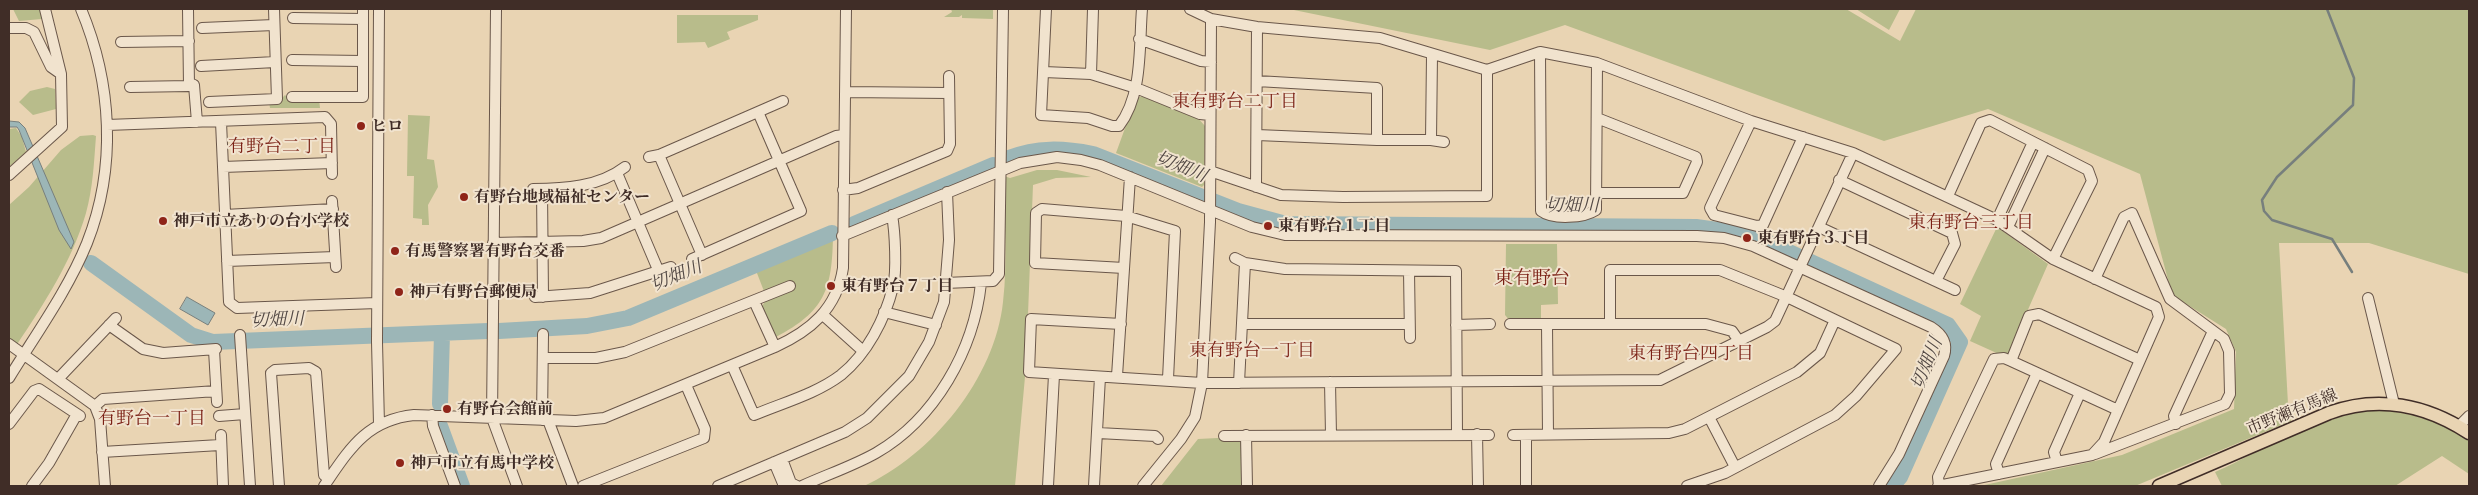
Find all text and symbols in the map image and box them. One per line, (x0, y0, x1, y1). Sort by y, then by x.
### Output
district label: 東有野台二丁目 (1172, 91, 1298, 113)
place label: ヒロ (371, 116, 403, 136)
marker: ヒロ (355, 120, 367, 132)
district label: 有野台二丁目 (228, 136, 336, 158)
water label: 切畑川 (1152, 147, 1210, 187)
place label: 有野台地域福祉センター (474, 187, 650, 207)
marker: 有野台地域福祉センター (458, 191, 470, 203)
water label: 切畑川 (1545, 195, 1599, 217)
place label: 神戸市立ありの台小学校 (173, 211, 349, 231)
district label: 東有野台三丁目 (1908, 212, 2034, 234)
marker: 神戸市立ありの台小学校 (157, 215, 169, 227)
place label: 東有野台１丁目 (1278, 216, 1390, 236)
marker: 東有野台１丁目 (1262, 220, 1274, 232)
place label: 東有野台３丁目 (1757, 228, 1869, 248)
marker: 東有野台３丁目 (1741, 232, 1753, 244)
place label: 有馬警察署有野台交番 (405, 241, 565, 261)
marker: 有馬警察署有野台交番 (389, 245, 401, 257)
water label: 切畑川 (647, 256, 705, 296)
district label: 東有野台 (1494, 268, 1570, 290)
place label: 東有野台７丁目 (841, 276, 953, 296)
marker: 東有野台７丁目 (825, 280, 837, 292)
place label: 神戸有野台郵便局 (409, 282, 537, 302)
marker: 神戸有野台郵便局 (393, 286, 405, 298)
water label: 切畑川 (250, 308, 304, 332)
water label: 切畑川 (1907, 335, 1947, 393)
district label: 東有野台一丁目 (1189, 340, 1315, 362)
district label: 東有野台四丁目 (1628, 343, 1754, 365)
street label: 市野瀬有馬線 (2244, 385, 2340, 439)
place label: 有野台会館前 (457, 399, 553, 419)
marker: 有野台会館前 (441, 403, 453, 415)
district label: 有野台一丁目 (98, 408, 206, 430)
place label: 神戸市立有馬中学校 (410, 453, 554, 473)
marker: 神戸市立有馬中学校 (394, 457, 406, 469)

